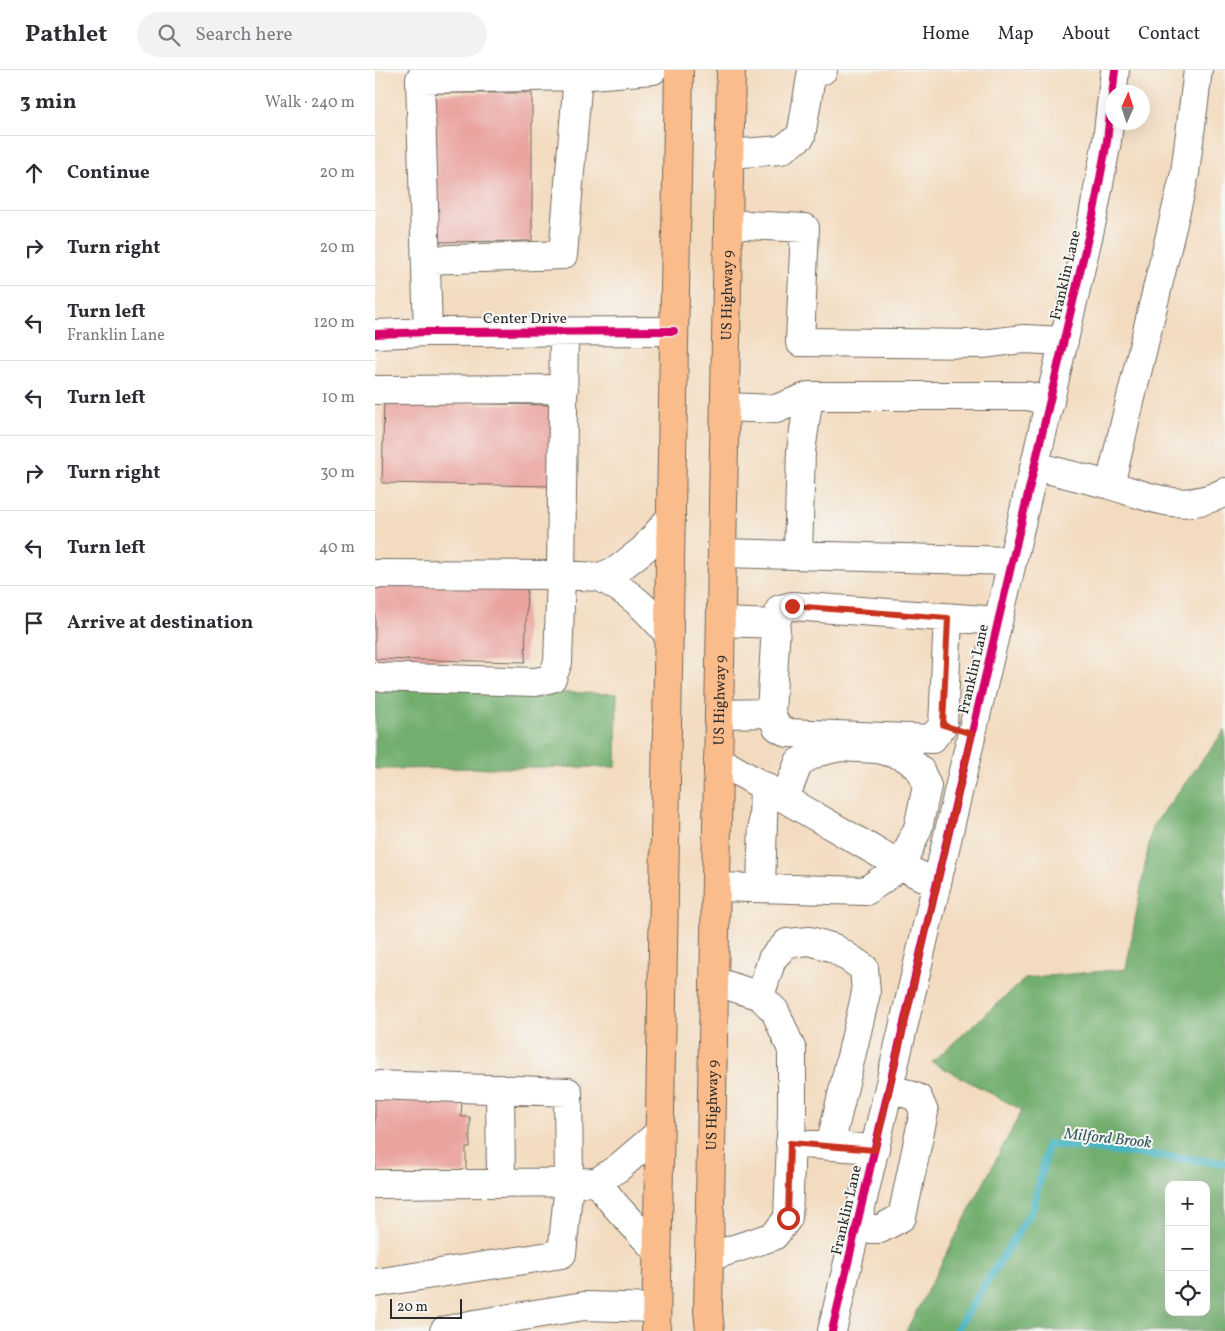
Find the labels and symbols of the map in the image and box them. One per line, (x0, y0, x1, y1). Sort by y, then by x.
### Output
north arrow (1105, 85, 1150, 130)
street label: Franklin Lane (1046, 228, 1087, 322)
street label: US Highway 9 (717, 250, 740, 341)
street label: Center Drive (483, 309, 567, 330)
route end (781, 595, 804, 618)
street label: Franklin Lane (954, 622, 995, 716)
street label: US Highway 9 (709, 655, 732, 746)
street label: US Highway 9 (702, 1060, 725, 1151)
water label: Milford Brook (1062, 1123, 1153, 1155)
street label: Franklin Lane (827, 1163, 868, 1257)
route start (777, 1207, 800, 1230)
scale bar (390, 1296, 463, 1319)

